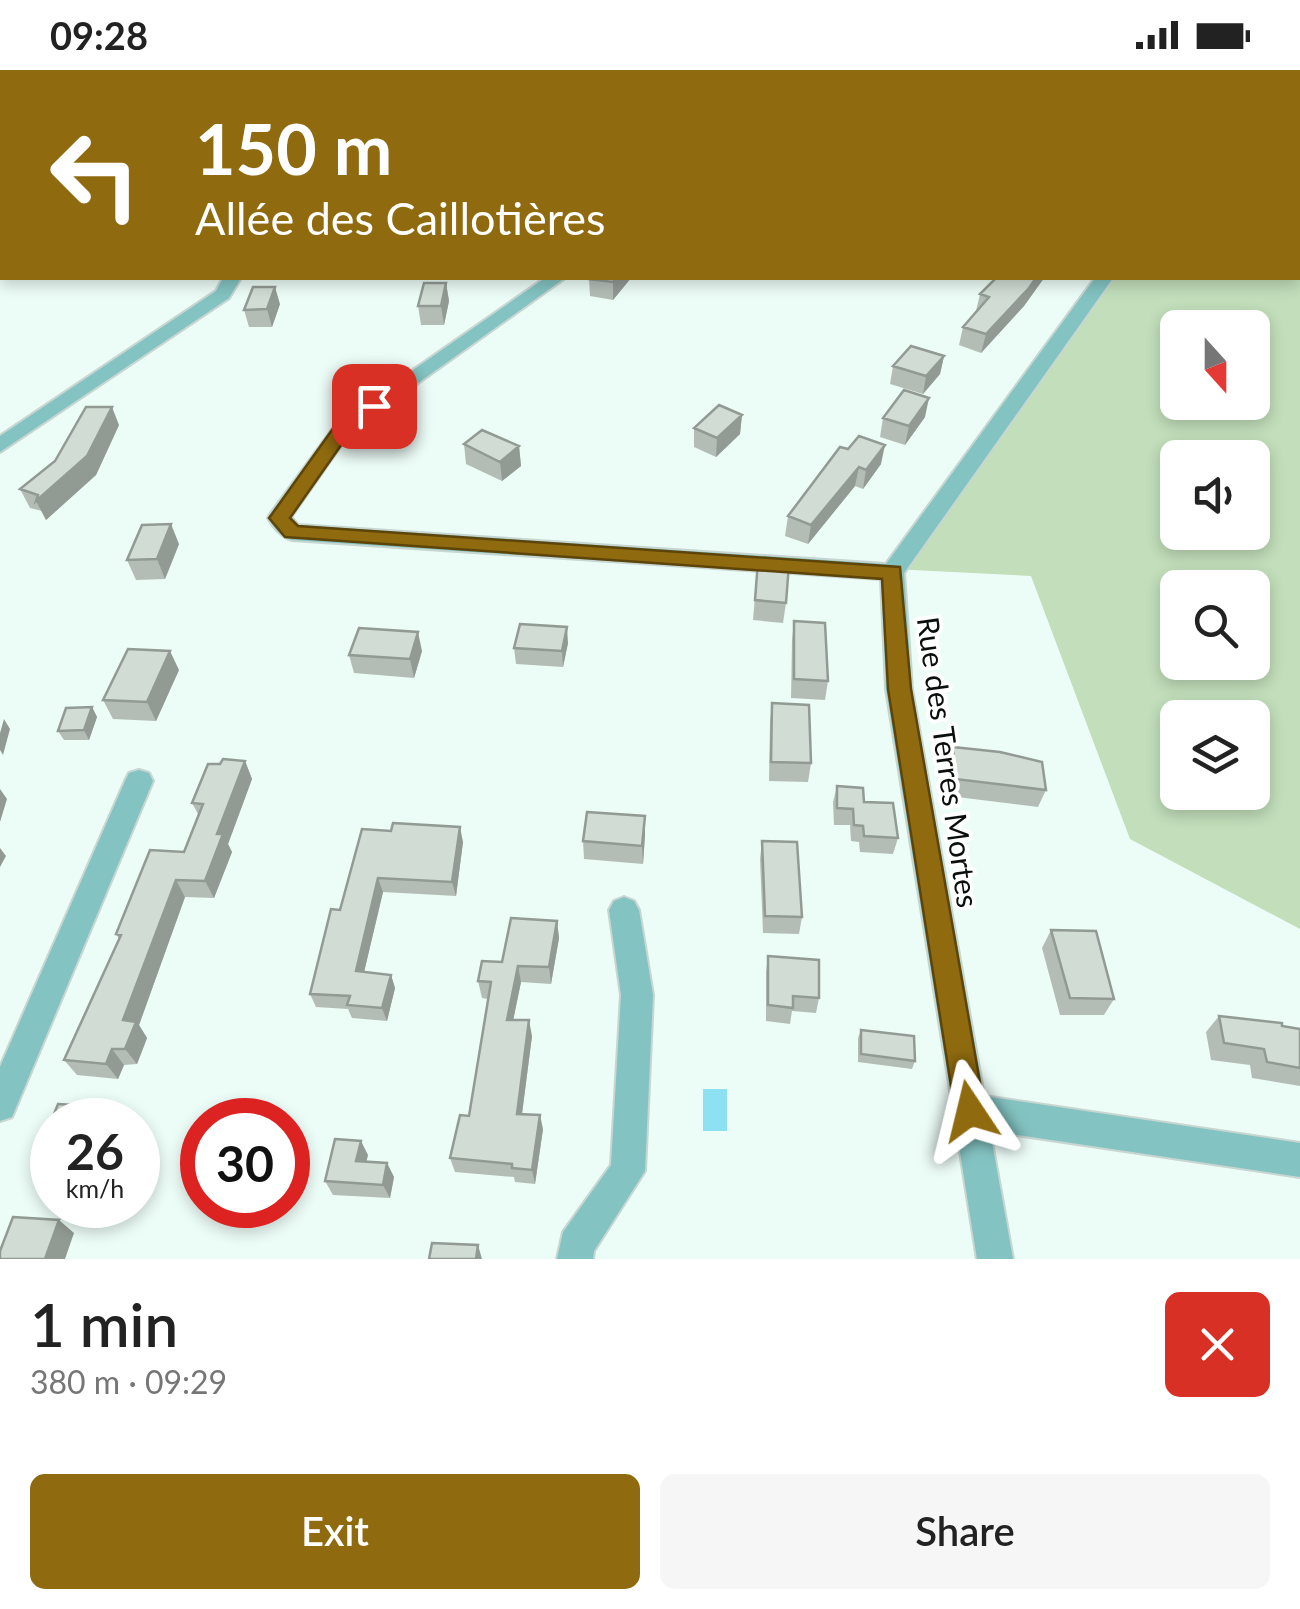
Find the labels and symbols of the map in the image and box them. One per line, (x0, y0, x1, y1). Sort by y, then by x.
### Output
north arrow (1160, 310, 1270, 420)
pin (332, 364, 417, 449)
street label: Rue des Terres Mortes (911, 614, 987, 910)
position arrow (918, 1059, 1022, 1163)
speed limit sign: 30 (180, 1098, 310, 1228)

